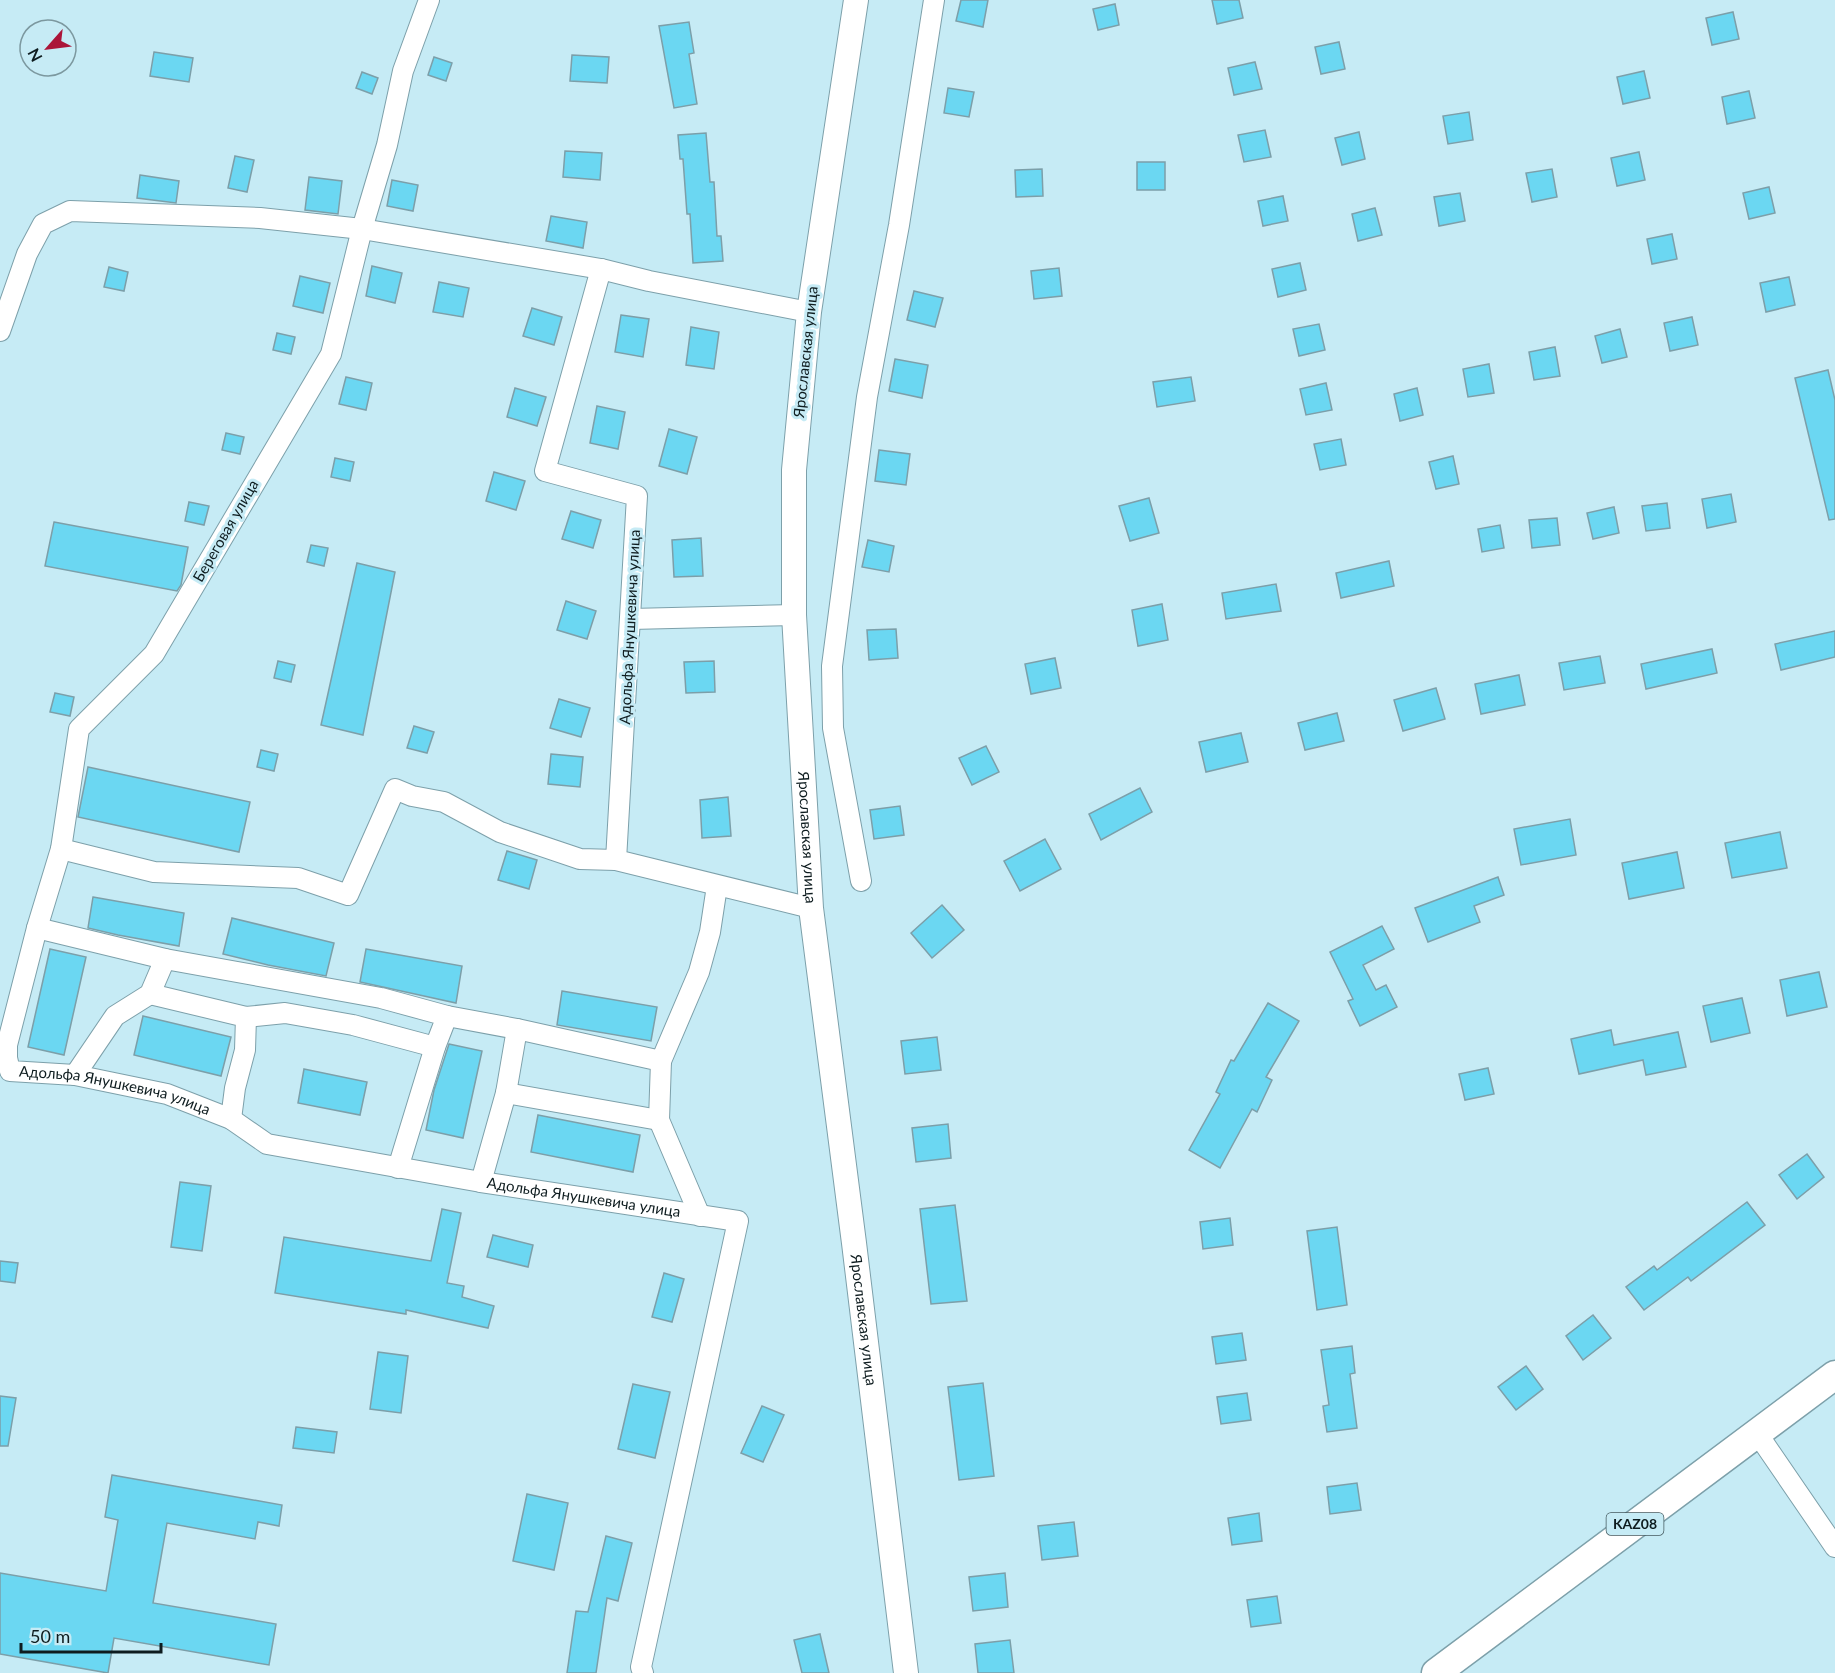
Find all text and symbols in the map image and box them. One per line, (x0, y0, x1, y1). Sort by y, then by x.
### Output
north arrow (18, 18, 78, 78)
text: N (23, 45, 46, 65)
street label: Ярославская улица (789, 285, 821, 420)
street label: Береговая улица (189, 476, 262, 585)
street label: Адольфа Янушкевича улица (615, 529, 643, 725)
street label: Ярославская улица (795, 770, 821, 904)
street label: Адольфа Янушкевича улица (19, 1062, 213, 1118)
street label: Адольфа Янушкевича улица (486, 1173, 682, 1220)
street label: Ярославская улица (847, 1252, 881, 1387)
road number: KAZ08 (1606, 1513, 1664, 1535)
scale bar (21, 1616, 160, 1654)
text: 50 m (30, 1625, 70, 1647)

